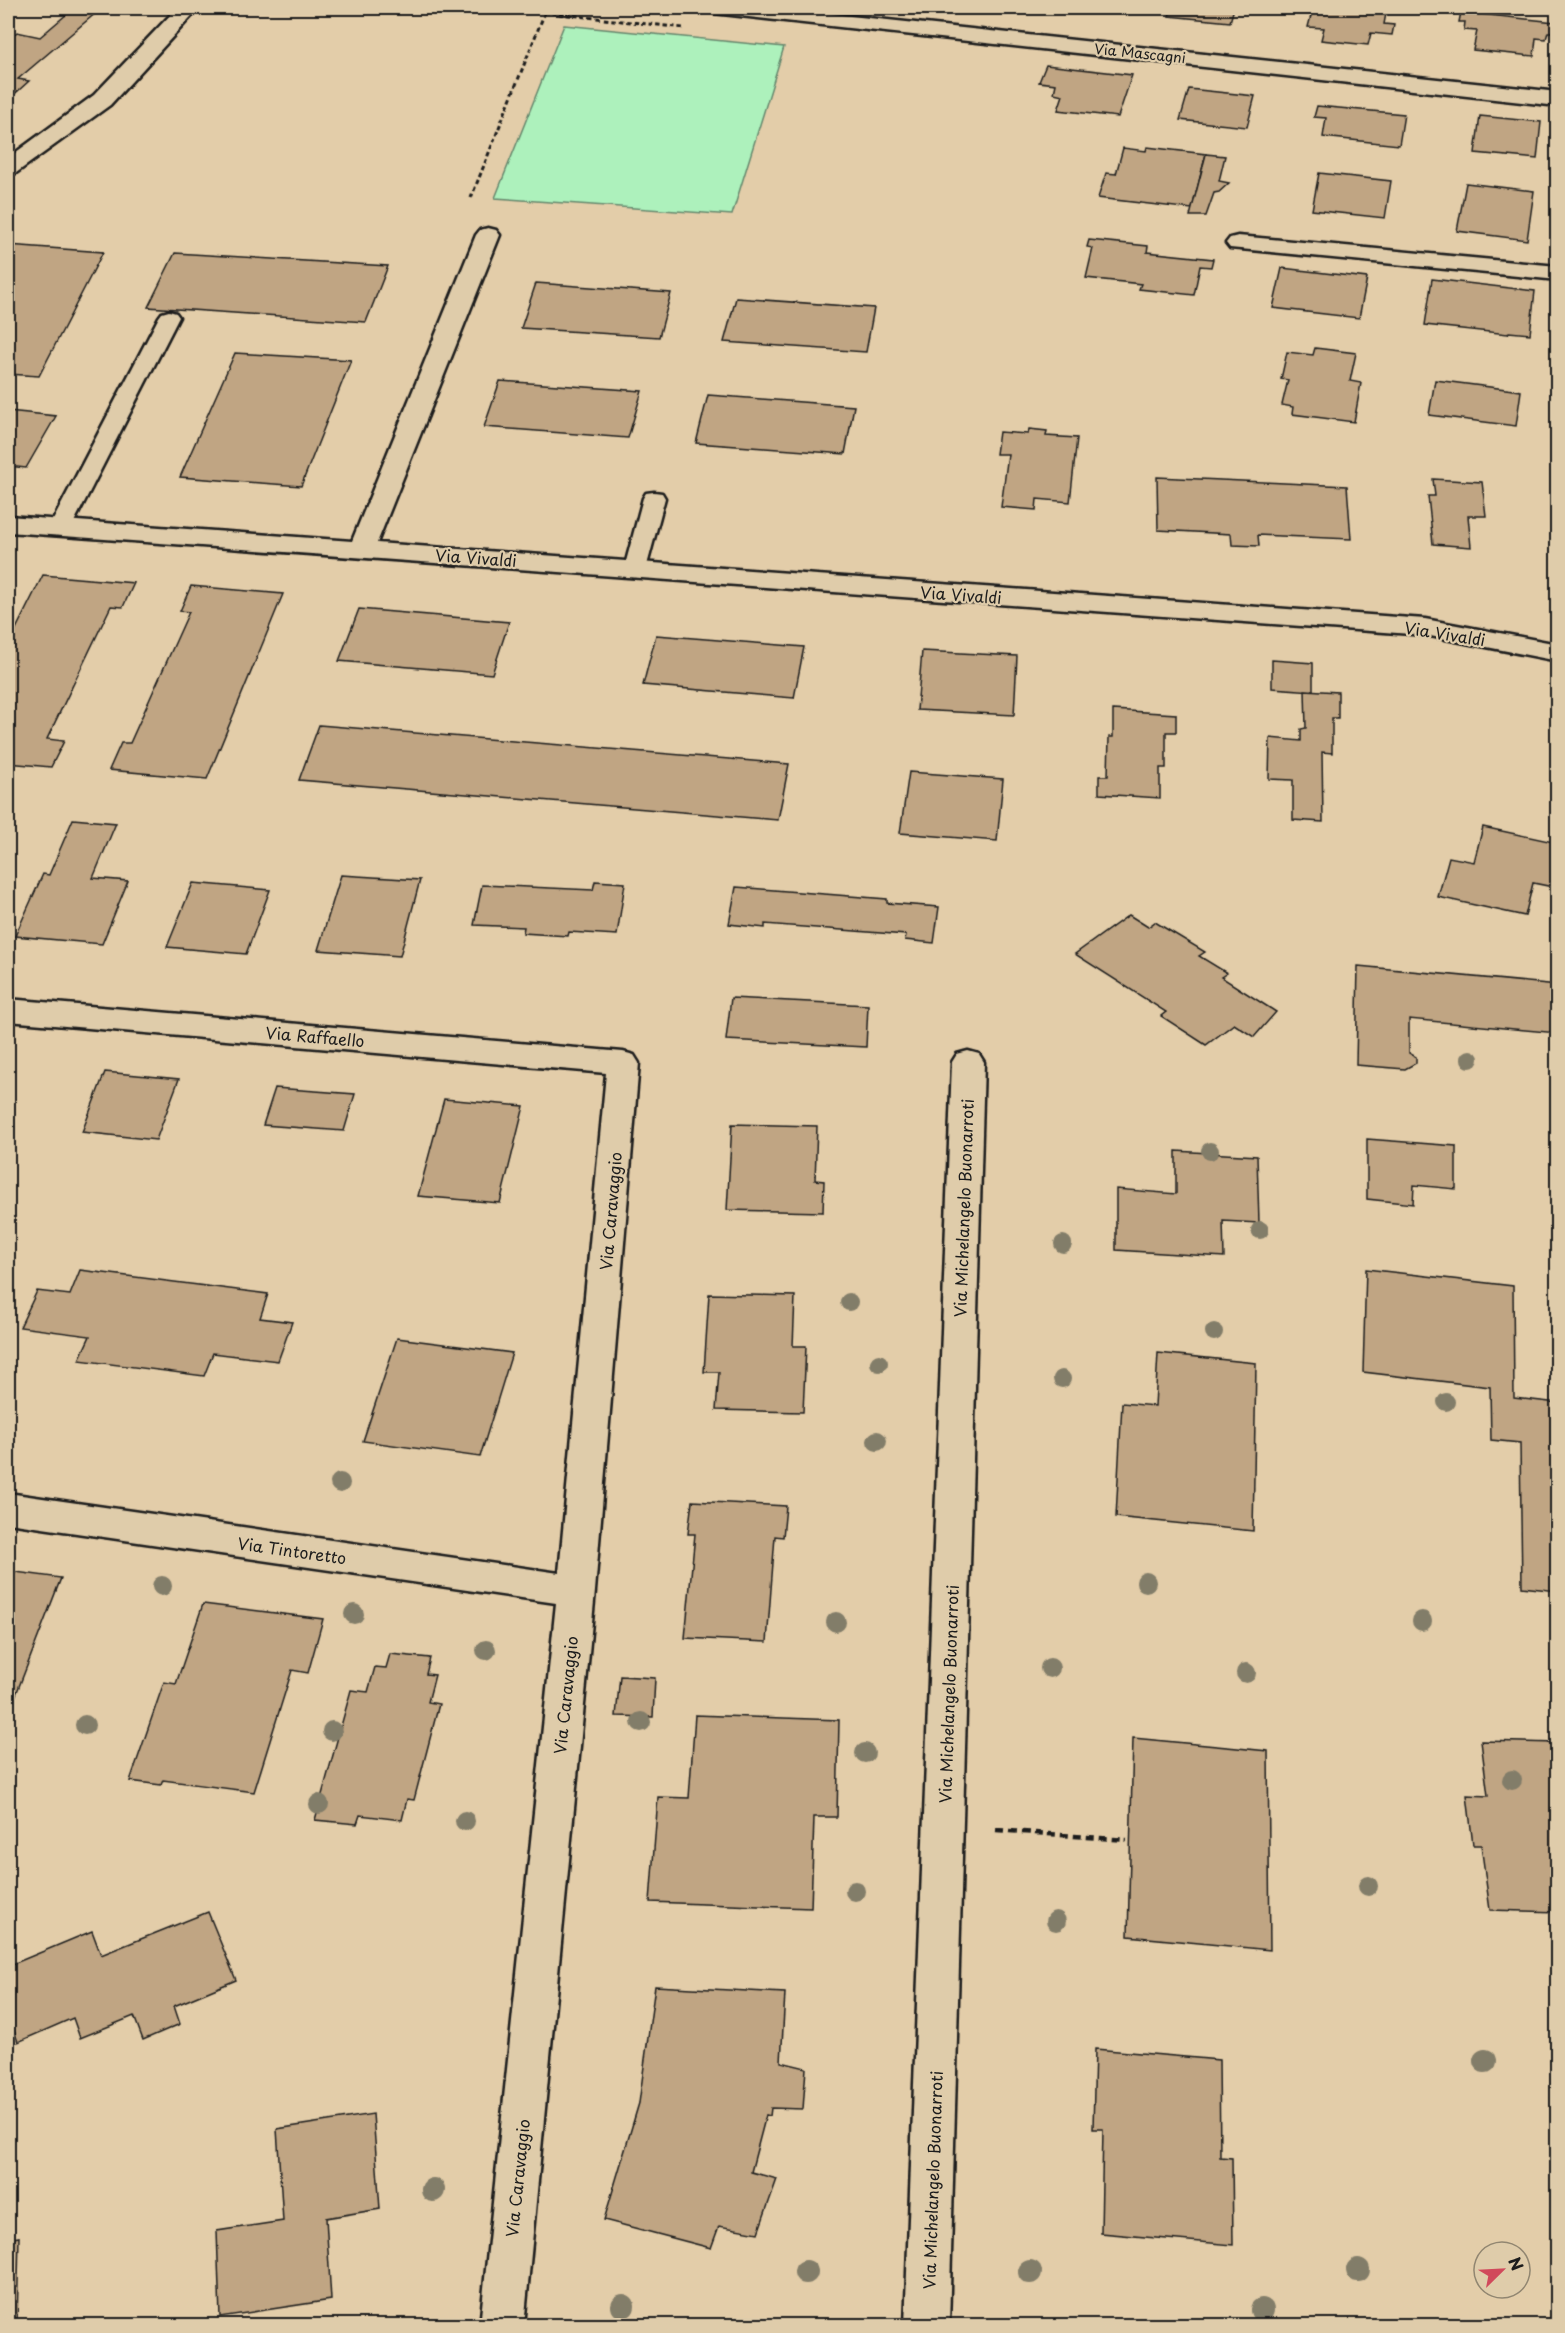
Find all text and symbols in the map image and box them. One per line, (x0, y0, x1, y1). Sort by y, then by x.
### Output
street label: Via Mascagni (1093, 38, 1187, 68)
street label: Via Vivaldi (434, 542, 518, 572)
street label: Via Vivaldi (919, 579, 1003, 609)
street label: Via Vivaldi (1403, 615, 1487, 651)
street label: Via Raffaello (265, 1020, 366, 1052)
street label: Via Michelangelo Buonarroti (947, 1098, 979, 1318)
street label: Via Caravaggio (593, 1151, 627, 1271)
street label: Via Tintoretto (236, 1530, 348, 1570)
street label: Via Michelangelo Buonarroti (932, 1584, 964, 1804)
street label: Via Caravaggio (547, 1635, 583, 1755)
street label: Via Michelangelo Buonarroti (916, 2070, 948, 2290)
street label: Via Caravaggio (499, 2118, 535, 2238)
north arrow (1472, 2240, 1532, 2300)
text: N (1503, 2253, 1530, 2274)

